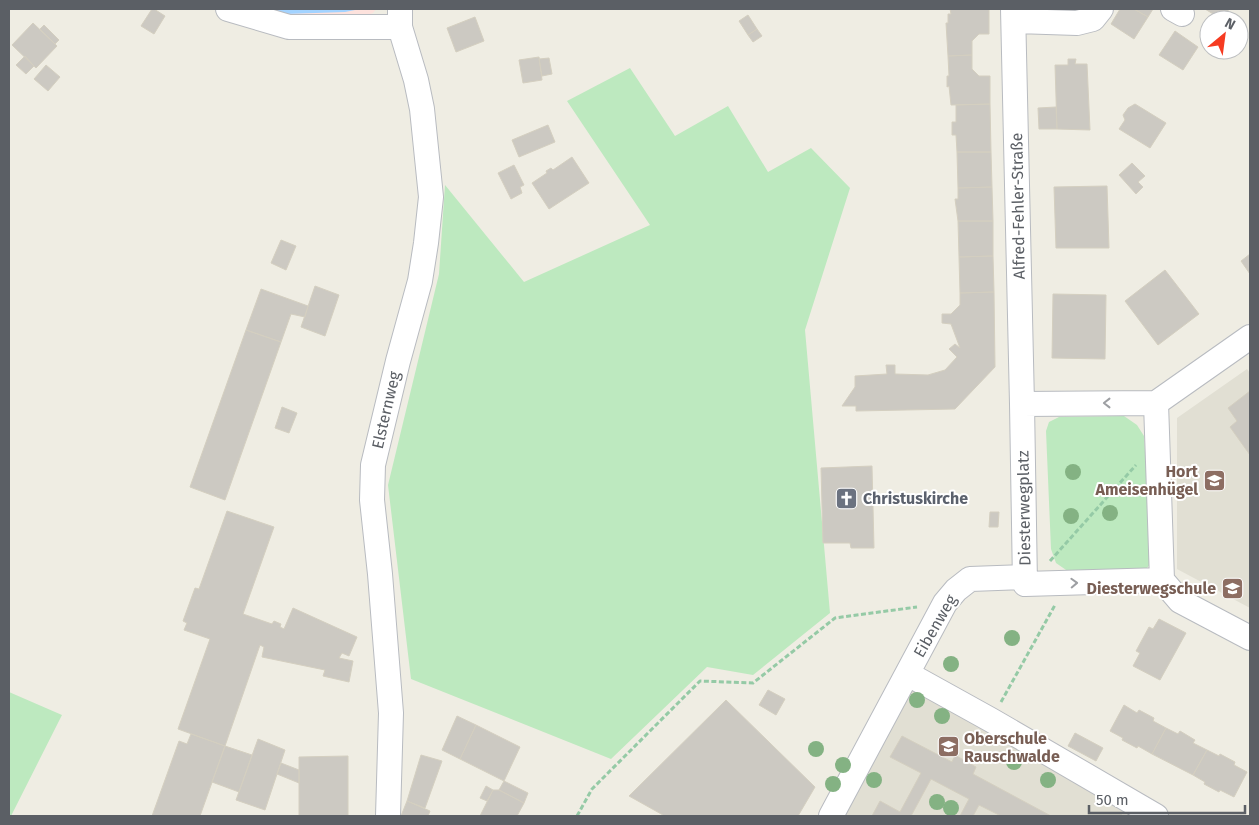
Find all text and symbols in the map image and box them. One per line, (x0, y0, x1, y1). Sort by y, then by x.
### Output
north arrow (1199, 10, 1249, 60)
text: N (1222, 14, 1238, 34)
street label: Alfred-Fehler-Straße (1007, 132, 1029, 280)
street label: Elsternweg (368, 369, 404, 451)
one-way arrow (1103, 398, 1110, 408)
street label: Diesterwegplatz (1013, 450, 1035, 566)
place label: Hort Ameisenhügel (1094, 462, 1199, 499)
school or university icon: Hort Ameisenhügel (1202, 468, 1226, 492)
church icon: Christuskirche (835, 486, 859, 510)
place label: Christuskirche (863, 489, 968, 508)
school or university icon: Diesterwegschule (1220, 576, 1244, 600)
one-way arrow (1070, 577, 1078, 588)
place label: Diesterwegschule (1087, 579, 1216, 598)
street label: Eibenweg (909, 591, 961, 661)
place label: Oberschule Rauschwalde (964, 729, 1060, 766)
school or university icon: Oberschule Rauschwalde (936, 735, 960, 759)
scale bar (1089, 782, 1245, 814)
text: 50 m (1096, 791, 1129, 809)

